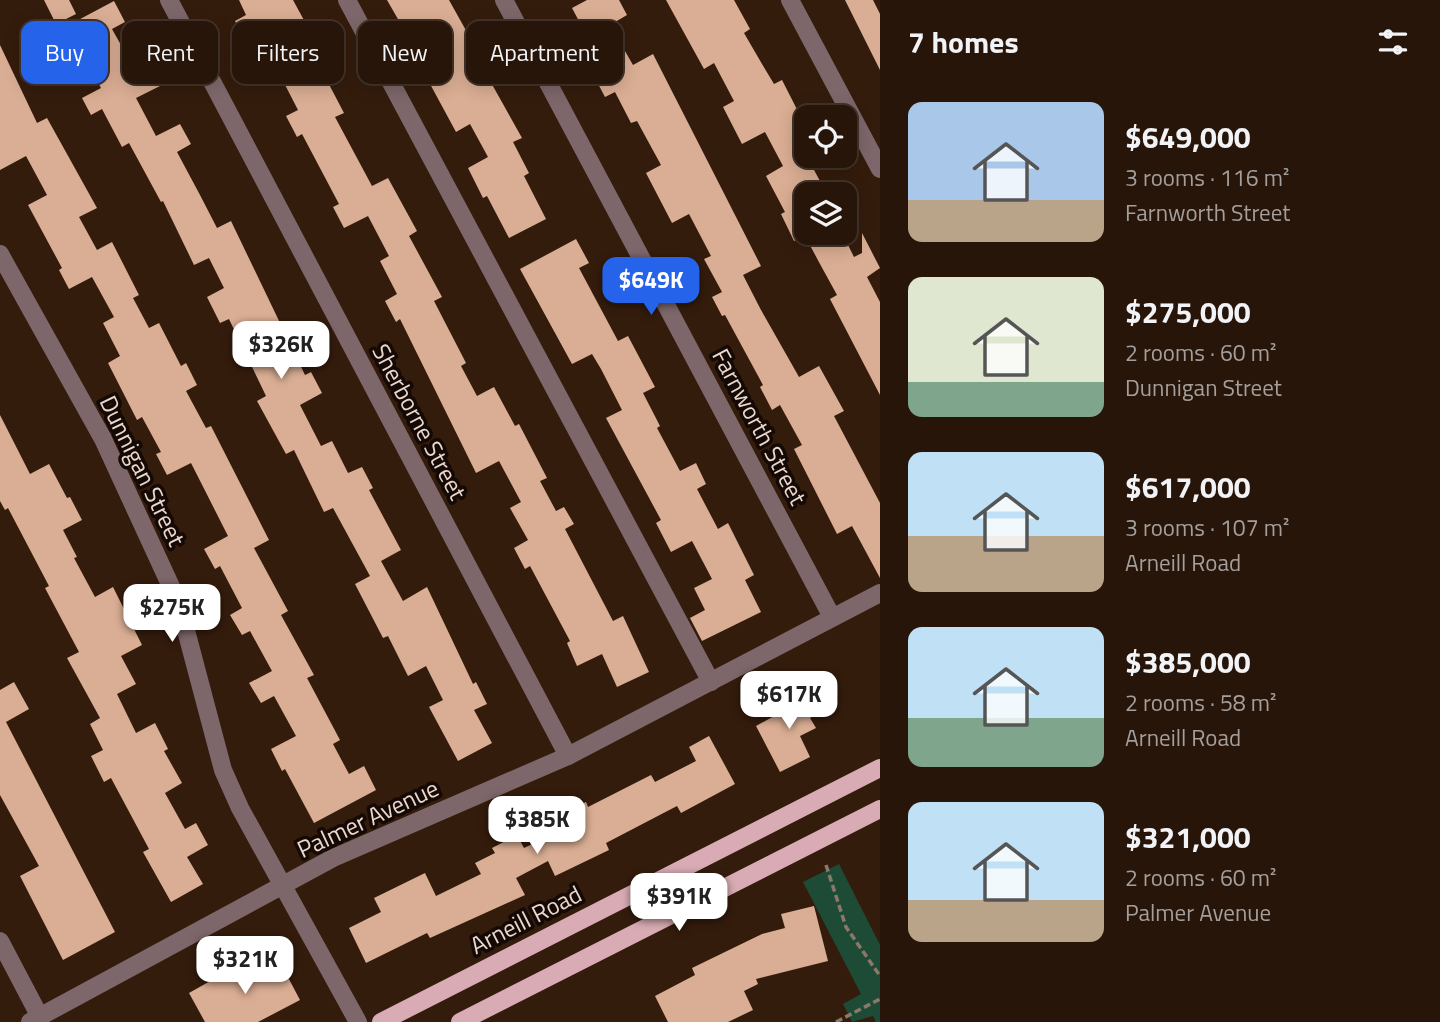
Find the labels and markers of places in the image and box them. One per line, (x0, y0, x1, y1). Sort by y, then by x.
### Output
pin: $649K (602, 258, 700, 317)
pin: $326K (232, 322, 330, 381)
pin: $275K (123, 584, 221, 644)
pin: $617K (740, 672, 838, 731)
pin: $385K (488, 796, 586, 856)
pin: $391K (630, 874, 728, 933)
pin: $321K (196, 936, 294, 996)

